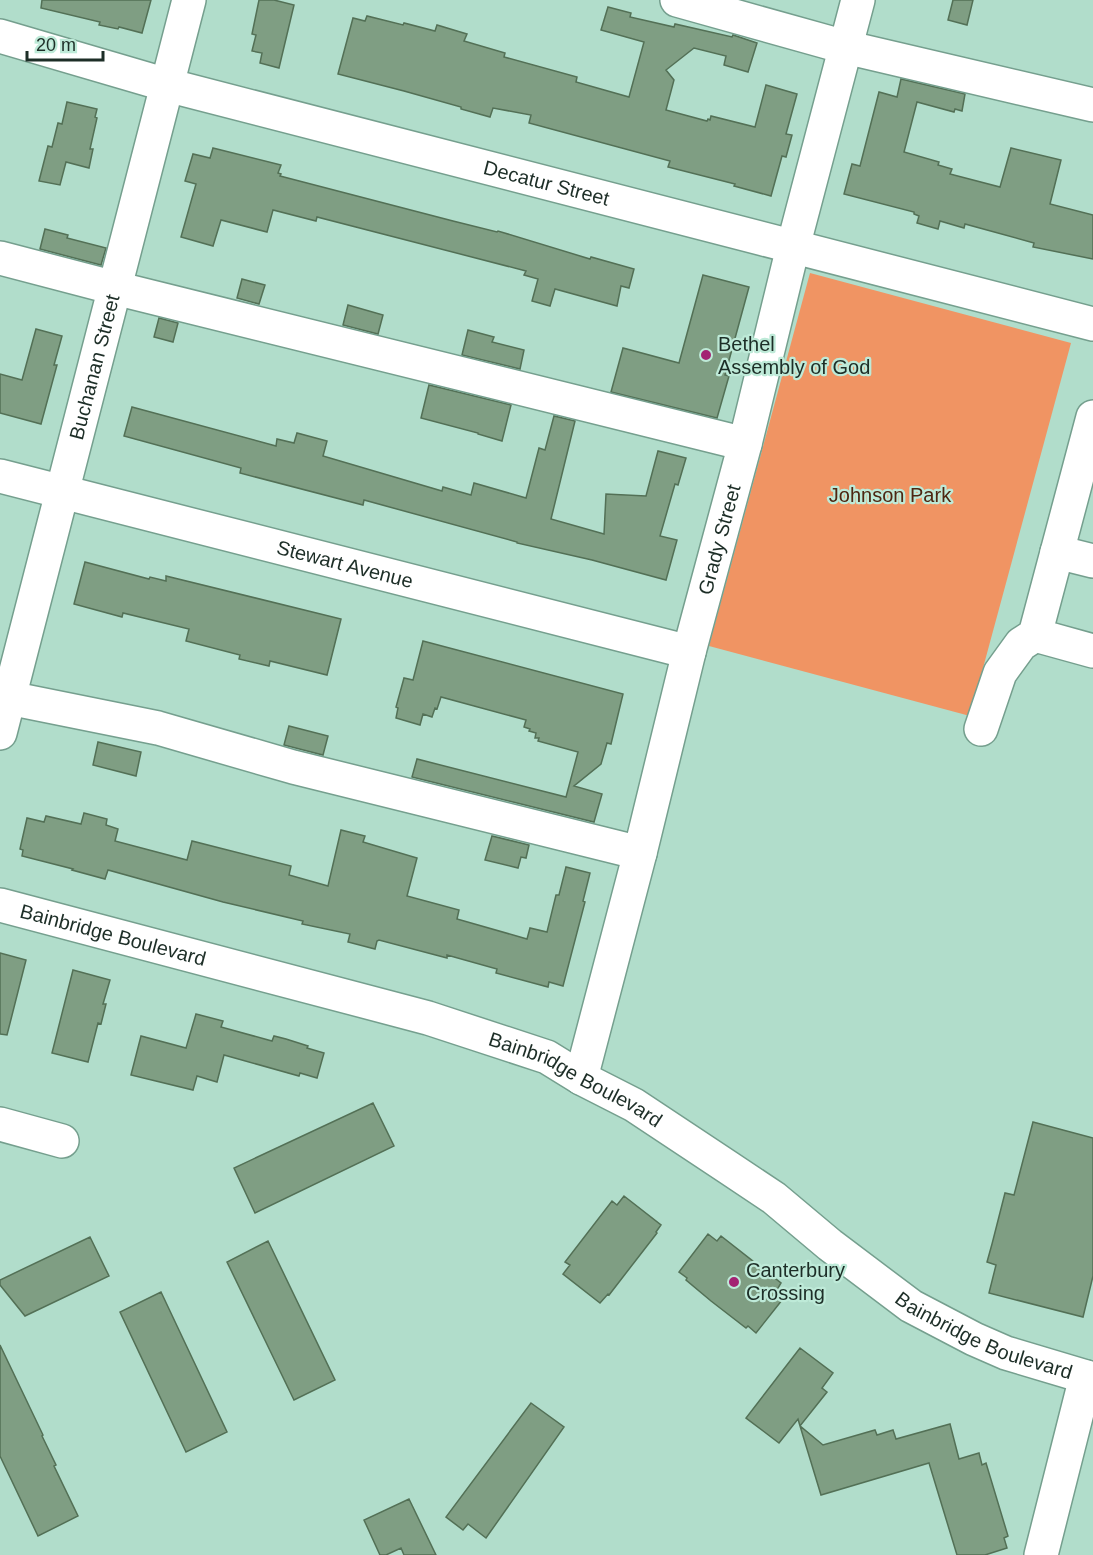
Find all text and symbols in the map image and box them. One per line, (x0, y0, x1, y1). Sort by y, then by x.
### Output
scale bar (27, 24, 104, 62)
text: 20 m (36, 35, 76, 55)
street label: Decatur Street (481, 156, 612, 210)
street label: Buchanan Street (65, 292, 124, 442)
place label: Bethel Assembly of God (718, 333, 870, 378)
marker: Bethel Assembly of God (699, 348, 713, 362)
street label: Grady Street (694, 481, 745, 597)
park label: Johnson Park (829, 484, 952, 506)
street label: Stewart Avenue (274, 536, 415, 592)
street label: Bainbridge Boulevard (18, 900, 208, 970)
street label: Bainbridge Boulevard (486, 1028, 666, 1131)
place label: Canterbury Crossing (746, 1259, 845, 1304)
marker: Canterbury Crossing (727, 1275, 741, 1289)
street label: Bainbridge Boulevard (891, 1287, 1075, 1383)

